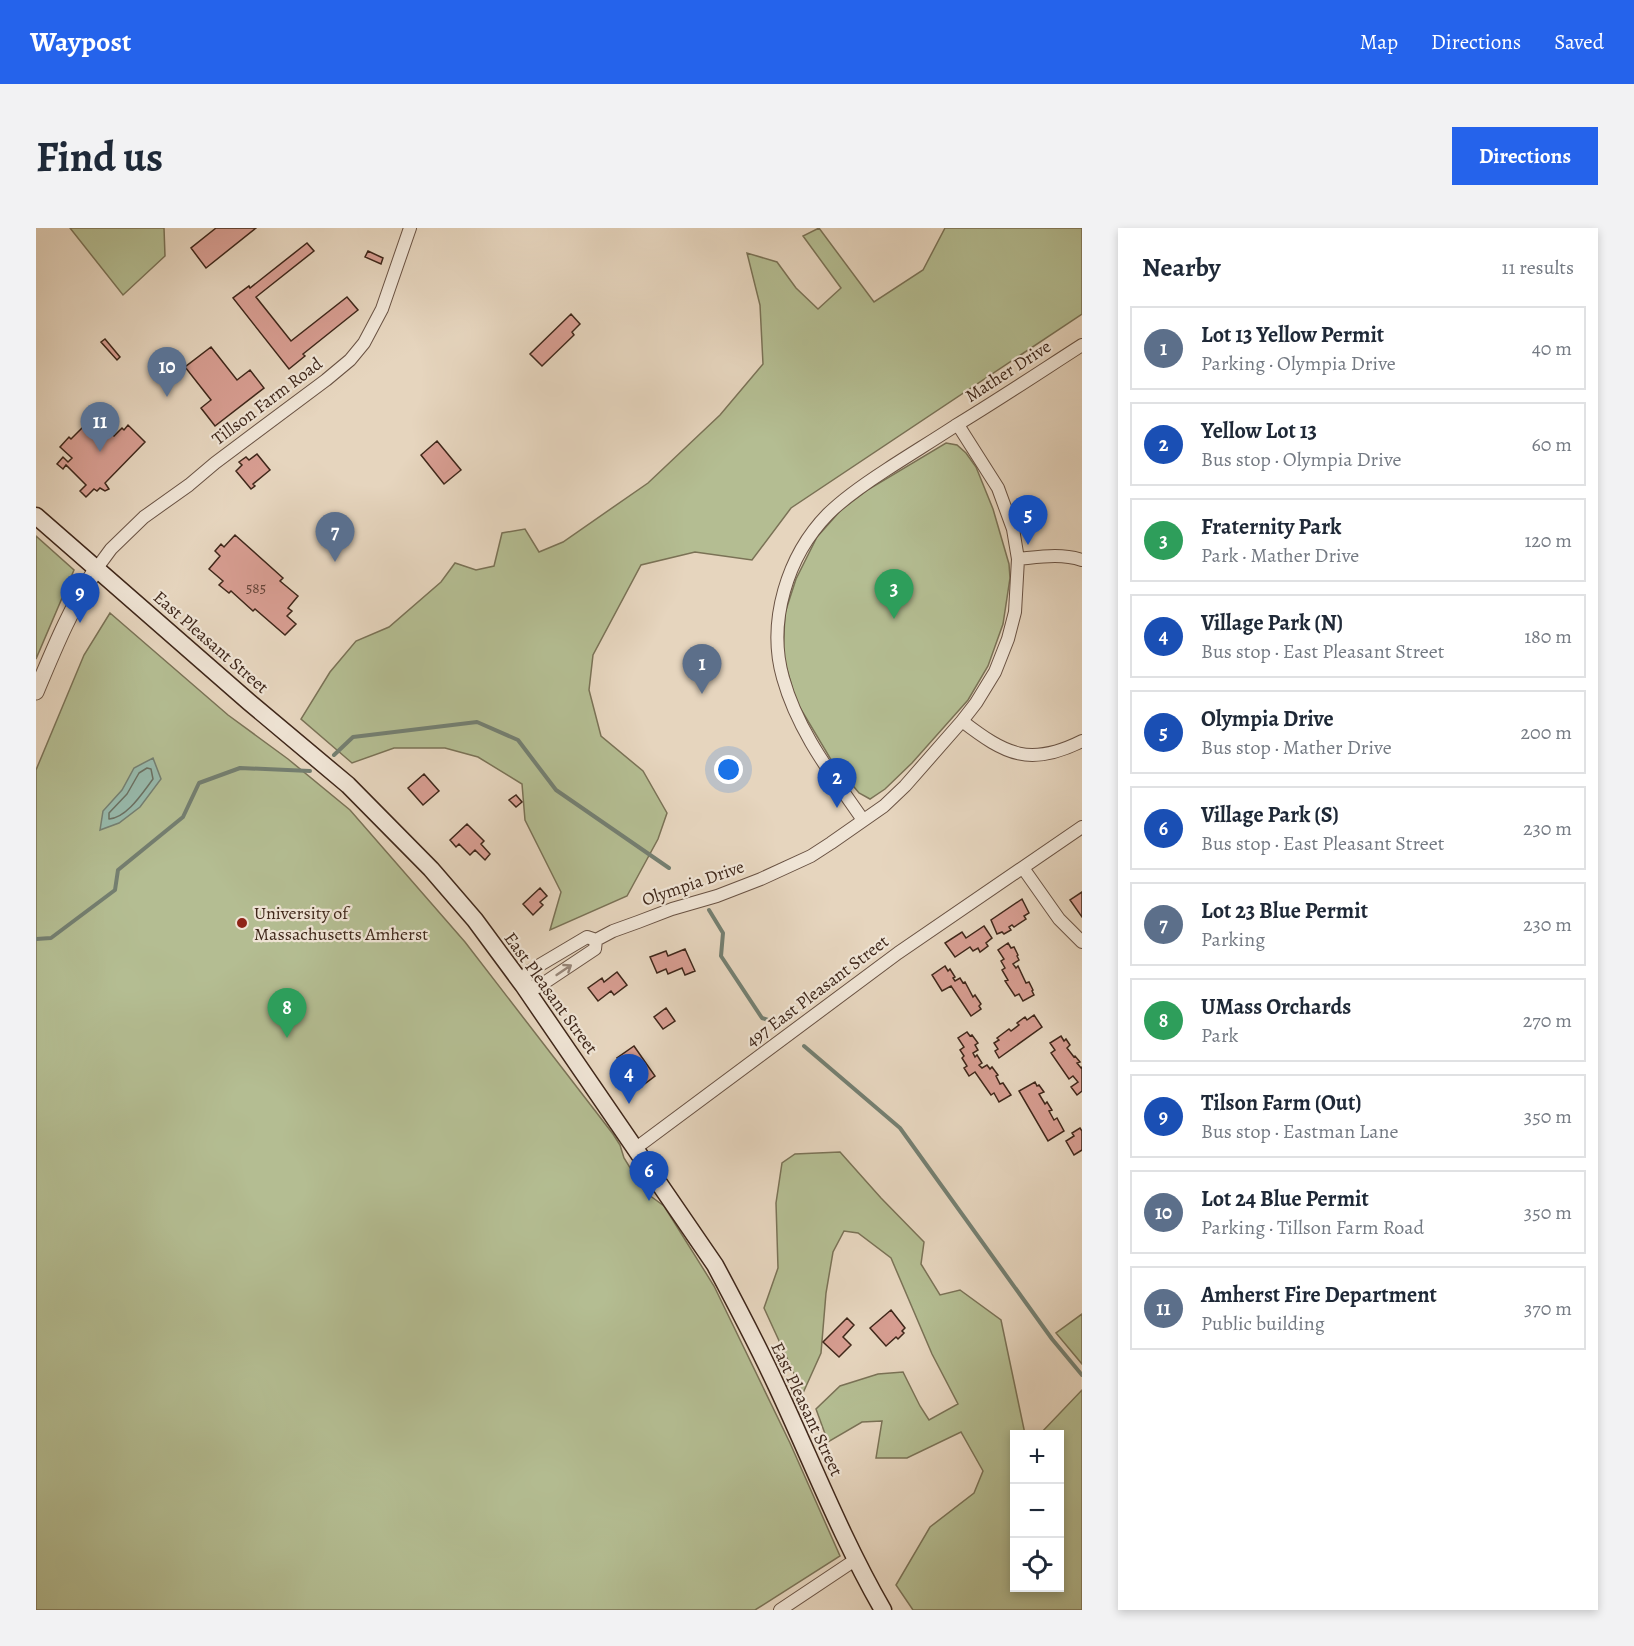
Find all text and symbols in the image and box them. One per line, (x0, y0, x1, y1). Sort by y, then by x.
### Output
text: Waypost (30, 23, 131, 61)
text: Map (1360, 28, 1398, 56)
text: Directions (1431, 28, 1521, 56)
text: Saved (1554, 28, 1604, 56)
button: Directions (1452, 127, 1598, 185)
text: Find us (36, 128, 163, 185)
text: Nearby (1142, 250, 1221, 285)
text: 11 results (1502, 254, 1574, 281)
text: Lot 13 Yellow Permit (1201, 320, 1384, 350)
street label: Mather Drive (960, 334, 1056, 408)
text: 1 (1160, 335, 1167, 362)
text: 40 m (1532, 335, 1572, 362)
pin: 10 (148, 348, 186, 397)
text: Parking · Olympia Drive (1201, 350, 1396, 377)
street label: Tillson Farm Road (207, 351, 327, 450)
pin: 11 (80, 402, 120, 452)
text: Yellow Lot 13 (1201, 416, 1317, 446)
text: 2 (1159, 431, 1168, 458)
text: 60 m (1532, 431, 1572, 458)
text: Bus stop · Olympia Drive (1201, 446, 1401, 473)
pin: 5 (1008, 496, 1048, 545)
pin: 7 (316, 512, 354, 562)
text: Fraternity Park (1201, 512, 1341, 542)
text: 3 (1159, 527, 1168, 554)
text: 120 m (1524, 527, 1572, 554)
text: Park · Mather Drive (1201, 542, 1359, 569)
pin: 3 (874, 570, 914, 619)
pin: 9 (60, 574, 99, 623)
house number: 585 (246, 578, 266, 598)
street label: East Pleasant Street (148, 585, 274, 699)
text: Village Park (N) (1201, 608, 1343, 638)
text: 4 (1159, 623, 1168, 650)
text: 180 m (1524, 623, 1572, 650)
text: Bus stop · East Pleasant Street (1201, 638, 1444, 665)
pin: 1 (682, 644, 722, 694)
text: Olympia Drive (1201, 704, 1334, 734)
text: 5 (1159, 719, 1168, 746)
text: 200 m (1521, 719, 1572, 746)
text: Bus stop · Mather Drive (1201, 734, 1392, 761)
your location (714, 755, 743, 784)
pin: 2 (818, 758, 856, 808)
text: Village Park (S) (1201, 800, 1339, 830)
text: 6 (1159, 815, 1168, 842)
text: 230 m (1523, 815, 1572, 842)
text: Bus stop · East Pleasant Street (1201, 830, 1444, 857)
street label: Olympia Drive (639, 854, 747, 912)
text: Lot 23 Blue Permit (1201, 896, 1368, 926)
place label: University of Massachusetts Amherst (254, 901, 428, 946)
text: 7 (1159, 911, 1168, 938)
text: 230 m (1523, 911, 1572, 938)
marker: University of Massachusetts Amherst (235, 916, 249, 930)
text: Parking (1201, 926, 1265, 953)
street label: East Pleasant Street (499, 927, 603, 1059)
street label: 497 East Pleasant Street (741, 929, 893, 1053)
one-way arrow (555, 963, 572, 975)
pin: 8 (268, 988, 306, 1038)
text: UMass Orchards (1201, 992, 1351, 1022)
text: 8 (1159, 1007, 1168, 1034)
text: 270 m (1523, 1007, 1572, 1034)
text: Park (1201, 1022, 1239, 1049)
pin: 4 (610, 1054, 648, 1104)
text: Tilson Farm (Out) (1201, 1088, 1362, 1118)
text: 9 (1159, 1103, 1168, 1130)
text: 350 m (1524, 1103, 1572, 1130)
text: Bus stop · Eastman Lane (1201, 1118, 1398, 1145)
pin: 6 (630, 1152, 668, 1201)
text: Lot 24 Blue Permit (1201, 1184, 1369, 1214)
text: 10 (1155, 1199, 1172, 1226)
text: 350 m (1524, 1199, 1572, 1226)
text: Parking · Tillson Farm Road (1201, 1214, 1424, 1241)
text: Amherst Fire Department (1201, 1280, 1437, 1310)
text: 11 (1156, 1295, 1171, 1322)
text: 370 m (1524, 1295, 1572, 1322)
text: Public building (1201, 1310, 1325, 1337)
street label: East Pleasant Street (765, 1338, 849, 1480)
map controls (1010, 1430, 1064, 1592)
button: + (1010, 1430, 1064, 1484)
button: − (1010, 1484, 1064, 1538)
button: locate (1010, 1538, 1064, 1592)

